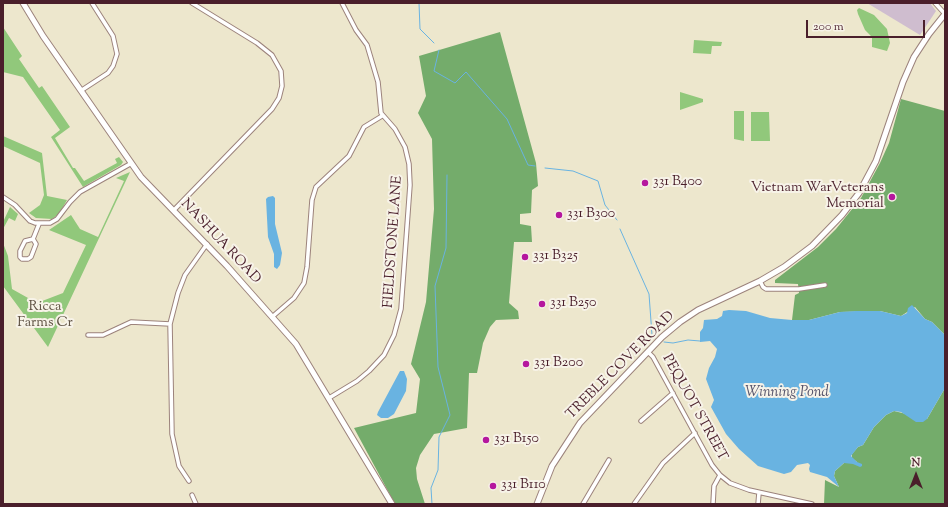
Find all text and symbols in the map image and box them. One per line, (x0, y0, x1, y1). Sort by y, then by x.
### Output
scale bar (808, 12, 927, 38)
text: 200 m (813, 18, 844, 36)
street label: FIELDSTONE LANE (381, 175, 407, 309)
place label: 331 B400 (653, 175, 702, 191)
marker: 331 B400 (640, 178, 650, 188)
place label: Vietnam WarVeterans Memorial (751, 181, 884, 214)
marker: Vietnam WarVeterans Memorial (887, 192, 897, 202)
street label: NASHUA ROAD (176, 196, 264, 288)
place label: 331 B300 (567, 207, 615, 223)
marker: 331 B300 (554, 210, 564, 220)
place label: 331 B325 (533, 249, 578, 265)
marker: 331 B325 (520, 252, 530, 262)
place label: 331 B250 (550, 296, 596, 312)
marker: 331 B250 (537, 299, 547, 309)
park label: Ricca Farms Cr (17, 300, 73, 332)
street label: TREBLE COVE ROAD (563, 308, 679, 424)
street label: PEQUOT STREET (658, 352, 730, 464)
place label: 331 B200 (534, 356, 583, 372)
marker: 331 B200 (521, 359, 531, 369)
water label: Winning Pond (745, 384, 829, 402)
place label: 331 B150 (494, 432, 539, 448)
marker: 331 B150 (481, 435, 491, 445)
north arrow (896, 455, 936, 495)
text: N (912, 455, 920, 471)
place label: 331 B110 (501, 478, 546, 494)
marker: 331 B110 (488, 481, 498, 491)

